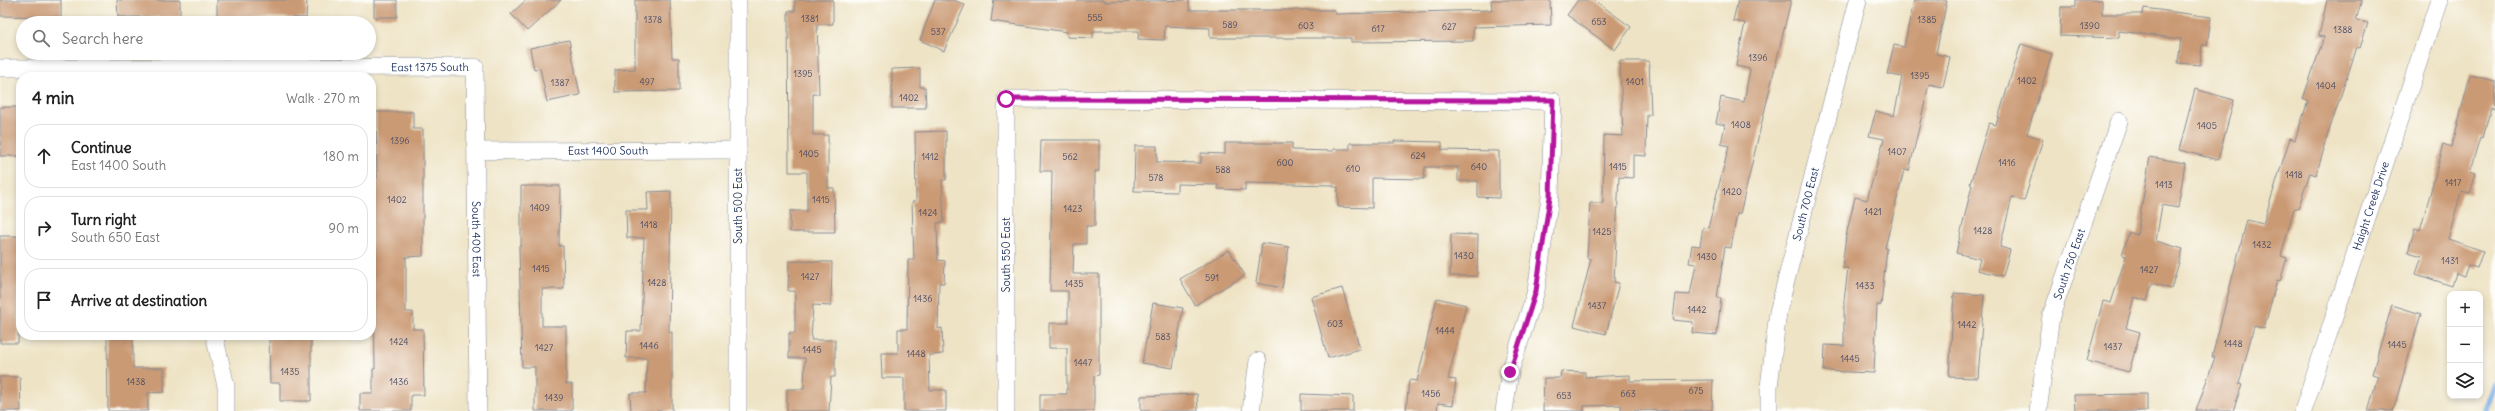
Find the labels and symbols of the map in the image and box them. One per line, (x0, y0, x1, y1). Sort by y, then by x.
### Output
house number: 555 (1087, 12, 1103, 23)
house number: 1381 (801, 13, 819, 24)
house number: 1378 (644, 14, 662, 25)
house number: 1385 (1917, 14, 1937, 25)
house number: 653 (1591, 16, 1607, 27)
house number: 589 (1222, 19, 1238, 30)
house number: 603 (1298, 20, 1314, 31)
house number: 1390 (2080, 20, 2100, 31)
house number: 627 (1442, 21, 1457, 32)
house number: 617 (1371, 23, 1385, 34)
house number: 1388 (2333, 24, 2353, 35)
house number: 537 (931, 26, 946, 37)
house number: 1396 (1748, 52, 1768, 63)
street label: East 1375 South (391, 60, 469, 74)
house number: 1395 (793, 68, 813, 79)
house number: 1395 (1910, 70, 1930, 81)
house number: 1402 (2017, 75, 2037, 86)
house number: 497 (640, 76, 655, 87)
house number: 1401 (1626, 76, 1644, 87)
house number: 1387 (551, 77, 570, 88)
house number: 1404 (2316, 80, 2336, 91)
route start (997, 90, 1015, 108)
house number: 1402 (899, 92, 919, 103)
house number: 1408 (1731, 119, 1751, 130)
house number: 1405 (2197, 120, 2217, 131)
house number: 1396 (390, 135, 410, 146)
street label: East 1400 South (568, 143, 648, 158)
house number: 1407 (1888, 146, 1907, 157)
house number: 1405 (799, 148, 819, 159)
house number: 624 (1410, 150, 1426, 161)
house number: 1412 (921, 151, 939, 162)
house number: 562 (1062, 151, 1078, 162)
house number: 600 (1276, 157, 1294, 168)
house number: 1416 (1998, 157, 2016, 168)
street label: Haight Creek Drive (2350, 160, 2392, 252)
house number: 640 (1471, 161, 1487, 172)
house number: 1415 (1609, 161, 1627, 172)
house number: 610 (1346, 163, 1360, 174)
house number: 588 (1215, 164, 1231, 175)
street label: South 700 East (1790, 166, 1822, 242)
street label: South 500 East (731, 168, 745, 244)
house number: 1418 (2285, 169, 2303, 180)
house number: 578 (1149, 172, 1163, 183)
house number: 1417 (2445, 177, 2462, 188)
house number: 1413 (2155, 179, 2173, 190)
house number: 1420 (1722, 186, 1742, 197)
house number: 1402 (387, 194, 407, 205)
house number: 1415 (812, 194, 830, 205)
street label: South 400 East (469, 201, 484, 277)
house number: 1409 (530, 202, 550, 213)
house number: 1423 (1064, 203, 1082, 214)
house number: 1421 (1864, 206, 1882, 217)
house number: 1424 (919, 207, 937, 218)
street label: South 550 East (999, 217, 1013, 293)
house number: 1418 (640, 219, 658, 230)
house number: 1428 (1974, 225, 1992, 236)
house number: 1425 (1593, 226, 1611, 237)
street label: South 750 East (2050, 226, 2088, 301)
house number: 1432 (2253, 239, 2271, 250)
house number: 1430 (1454, 250, 1474, 261)
house number: 1430 (1697, 251, 1717, 262)
house number: 1431 (2441, 255, 2459, 266)
house number: 1415 (532, 263, 550, 274)
house number: 1427 (2140, 264, 2159, 275)
house number: 1427 (801, 271, 820, 282)
house number: 591 (1205, 272, 1219, 283)
house number: 1428 (648, 277, 666, 288)
house number: 1435 (1064, 278, 1084, 289)
house number: 1433 (1856, 280, 1875, 291)
house number: 1436 (913, 293, 933, 304)
house number: 1437 (1588, 300, 1607, 311)
house number: 1442 (1688, 304, 1707, 315)
house number: 603 (1327, 318, 1343, 329)
house number: 1442 (1958, 319, 1977, 330)
house number: 1444 (1435, 325, 1455, 336)
house number: 583 (1155, 331, 1171, 342)
house number: 1424 (390, 336, 408, 347)
house number: 1448 (2223, 338, 2243, 349)
house number: 1445 (2387, 339, 2407, 350)
house number: 1446 (639, 340, 659, 351)
house number: 1437 (2104, 341, 2123, 352)
house number: 1427 (535, 342, 554, 353)
house number: 1445 (802, 344, 822, 355)
house number: 1448 (906, 348, 926, 359)
house number: 1445 (1840, 353, 1860, 364)
house number: 1447 (1074, 357, 1093, 368)
route end (1501, 363, 1519, 381)
house number: 1435 (280, 366, 300, 377)
house number: 1438 (126, 376, 146, 387)
house number: 1436 (389, 376, 409, 387)
house number: 675 (1689, 385, 1703, 396)
house number: 1456 (1421, 388, 1441, 399)
house number: 663 (1620, 388, 1636, 399)
house number: 653 (1556, 390, 1572, 401)
house number: 1439 (544, 392, 564, 403)

